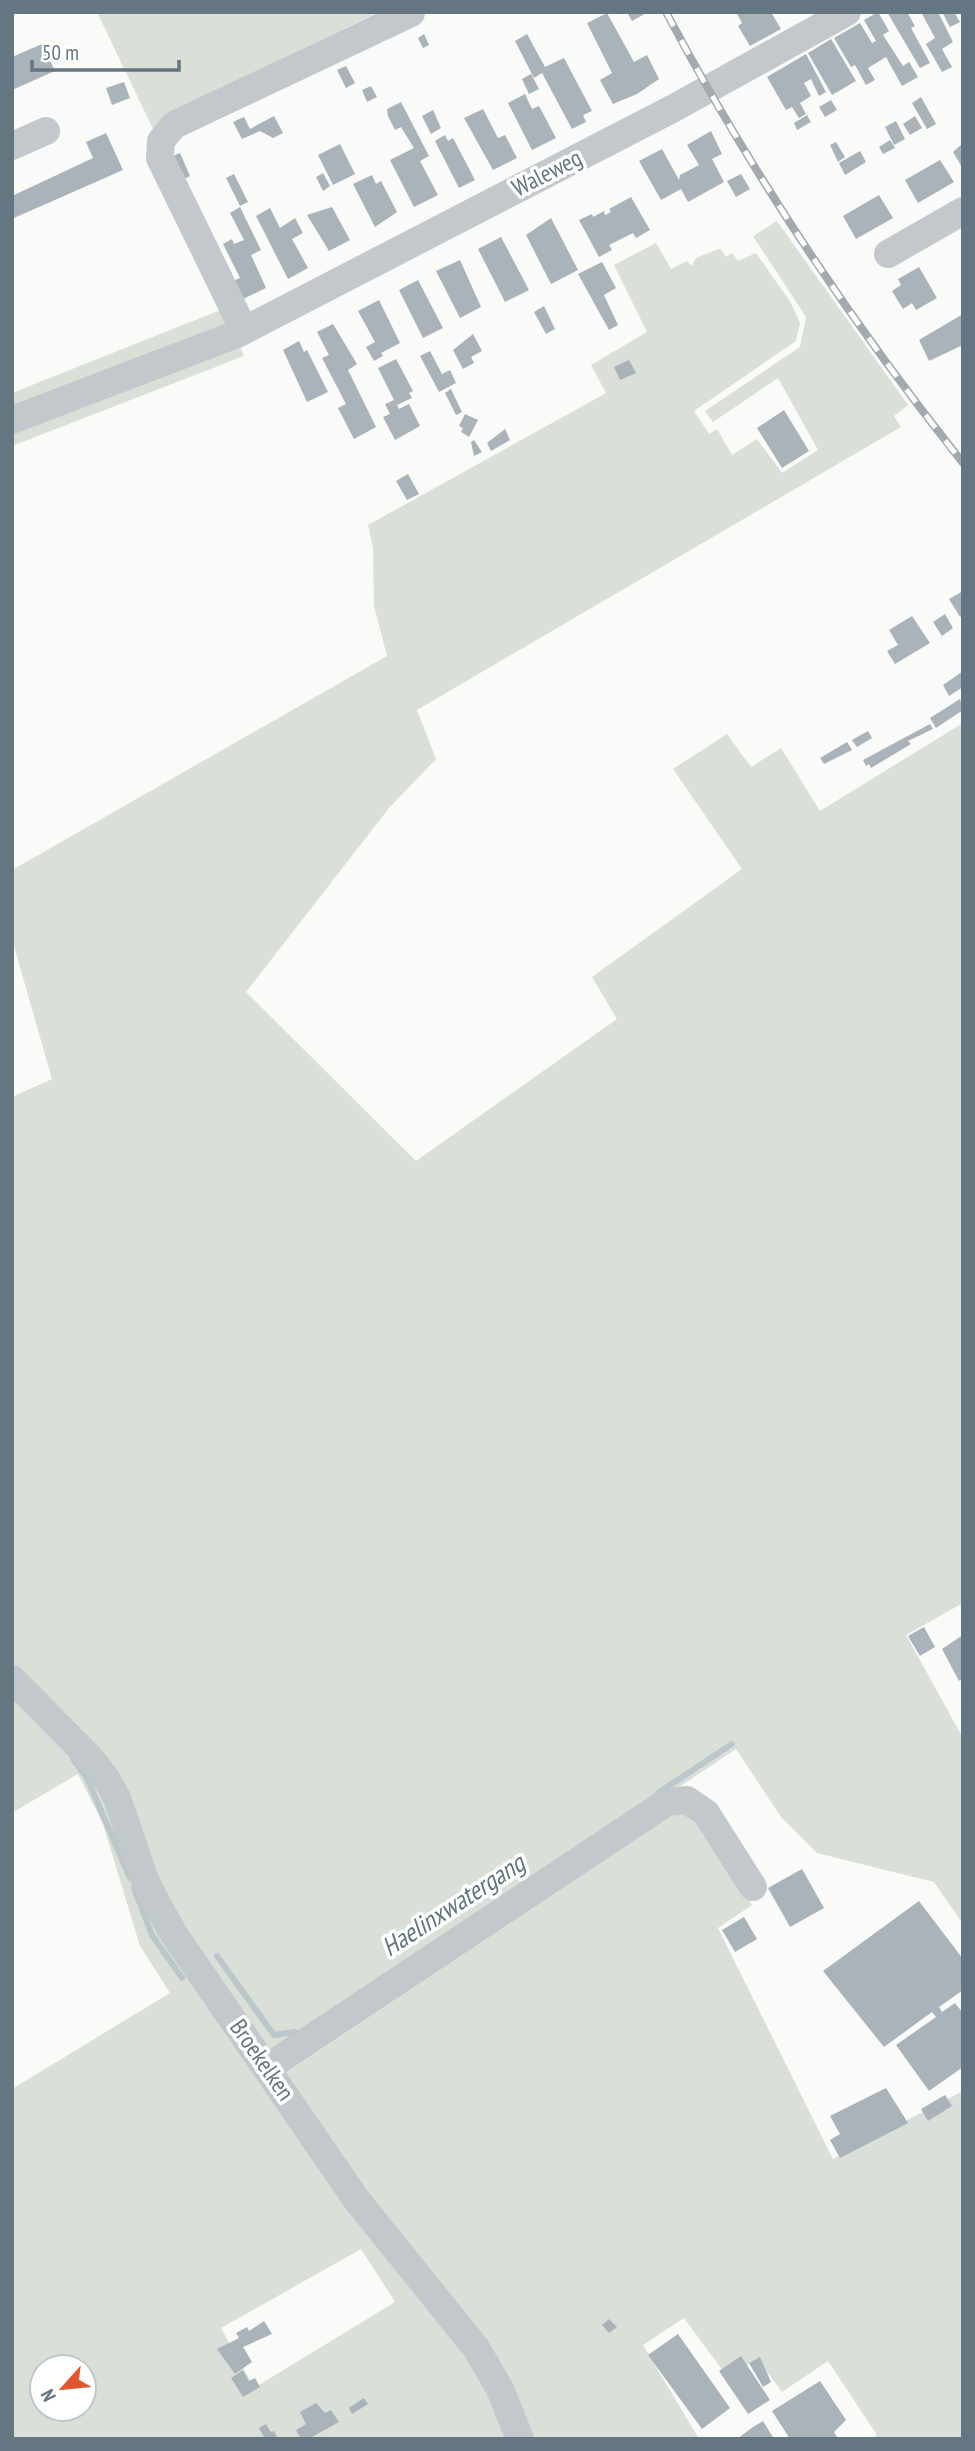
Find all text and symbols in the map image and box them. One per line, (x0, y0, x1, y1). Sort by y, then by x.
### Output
scale bar (32, 28, 178, 72)
text: 50 m (42, 39, 79, 66)
street label: Waleweg (507, 142, 587, 203)
water label: Haelinxwatergang (375, 1845, 532, 1963)
street label: Broekelken (223, 2013, 302, 2106)
north arrow (28, 2353, 98, 2423)
text: N (35, 2386, 61, 2406)

